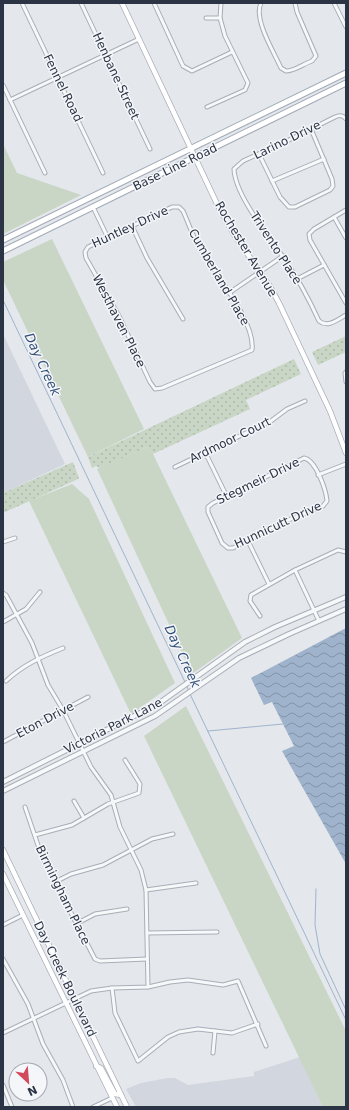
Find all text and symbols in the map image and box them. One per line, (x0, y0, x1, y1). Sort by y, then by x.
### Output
street label: Henbane Street (90, 30, 142, 122)
street label: Fennel Road (41, 52, 85, 124)
street label: Larino Drive (251, 118, 323, 162)
street label: Base Line Road (131, 141, 219, 193)
street label: Rochester Avenue (212, 199, 280, 299)
street label: Huntley Drive (90, 203, 170, 251)
street label: Trivento Place (247, 208, 305, 287)
street label: Cumberland Place (186, 226, 252, 328)
street label: Westhaven Place (90, 272, 148, 370)
water label: Day Creek (21, 330, 64, 399)
street label: Ardmoor Court (187, 414, 273, 466)
street label: Stegmeir Drive (214, 455, 302, 507)
street label: Hunnicutt Drive (232, 499, 324, 551)
water label: Day Creek (161, 622, 204, 691)
street label: Victoria Park Lane (62, 695, 164, 757)
street label: Eton Drive (14, 699, 76, 741)
street label: Birmingham Place (33, 843, 93, 947)
street label: Day Creek Boulevard (31, 919, 99, 1039)
north arrow (8, 1062, 48, 1102)
text: N (25, 1083, 39, 1098)

